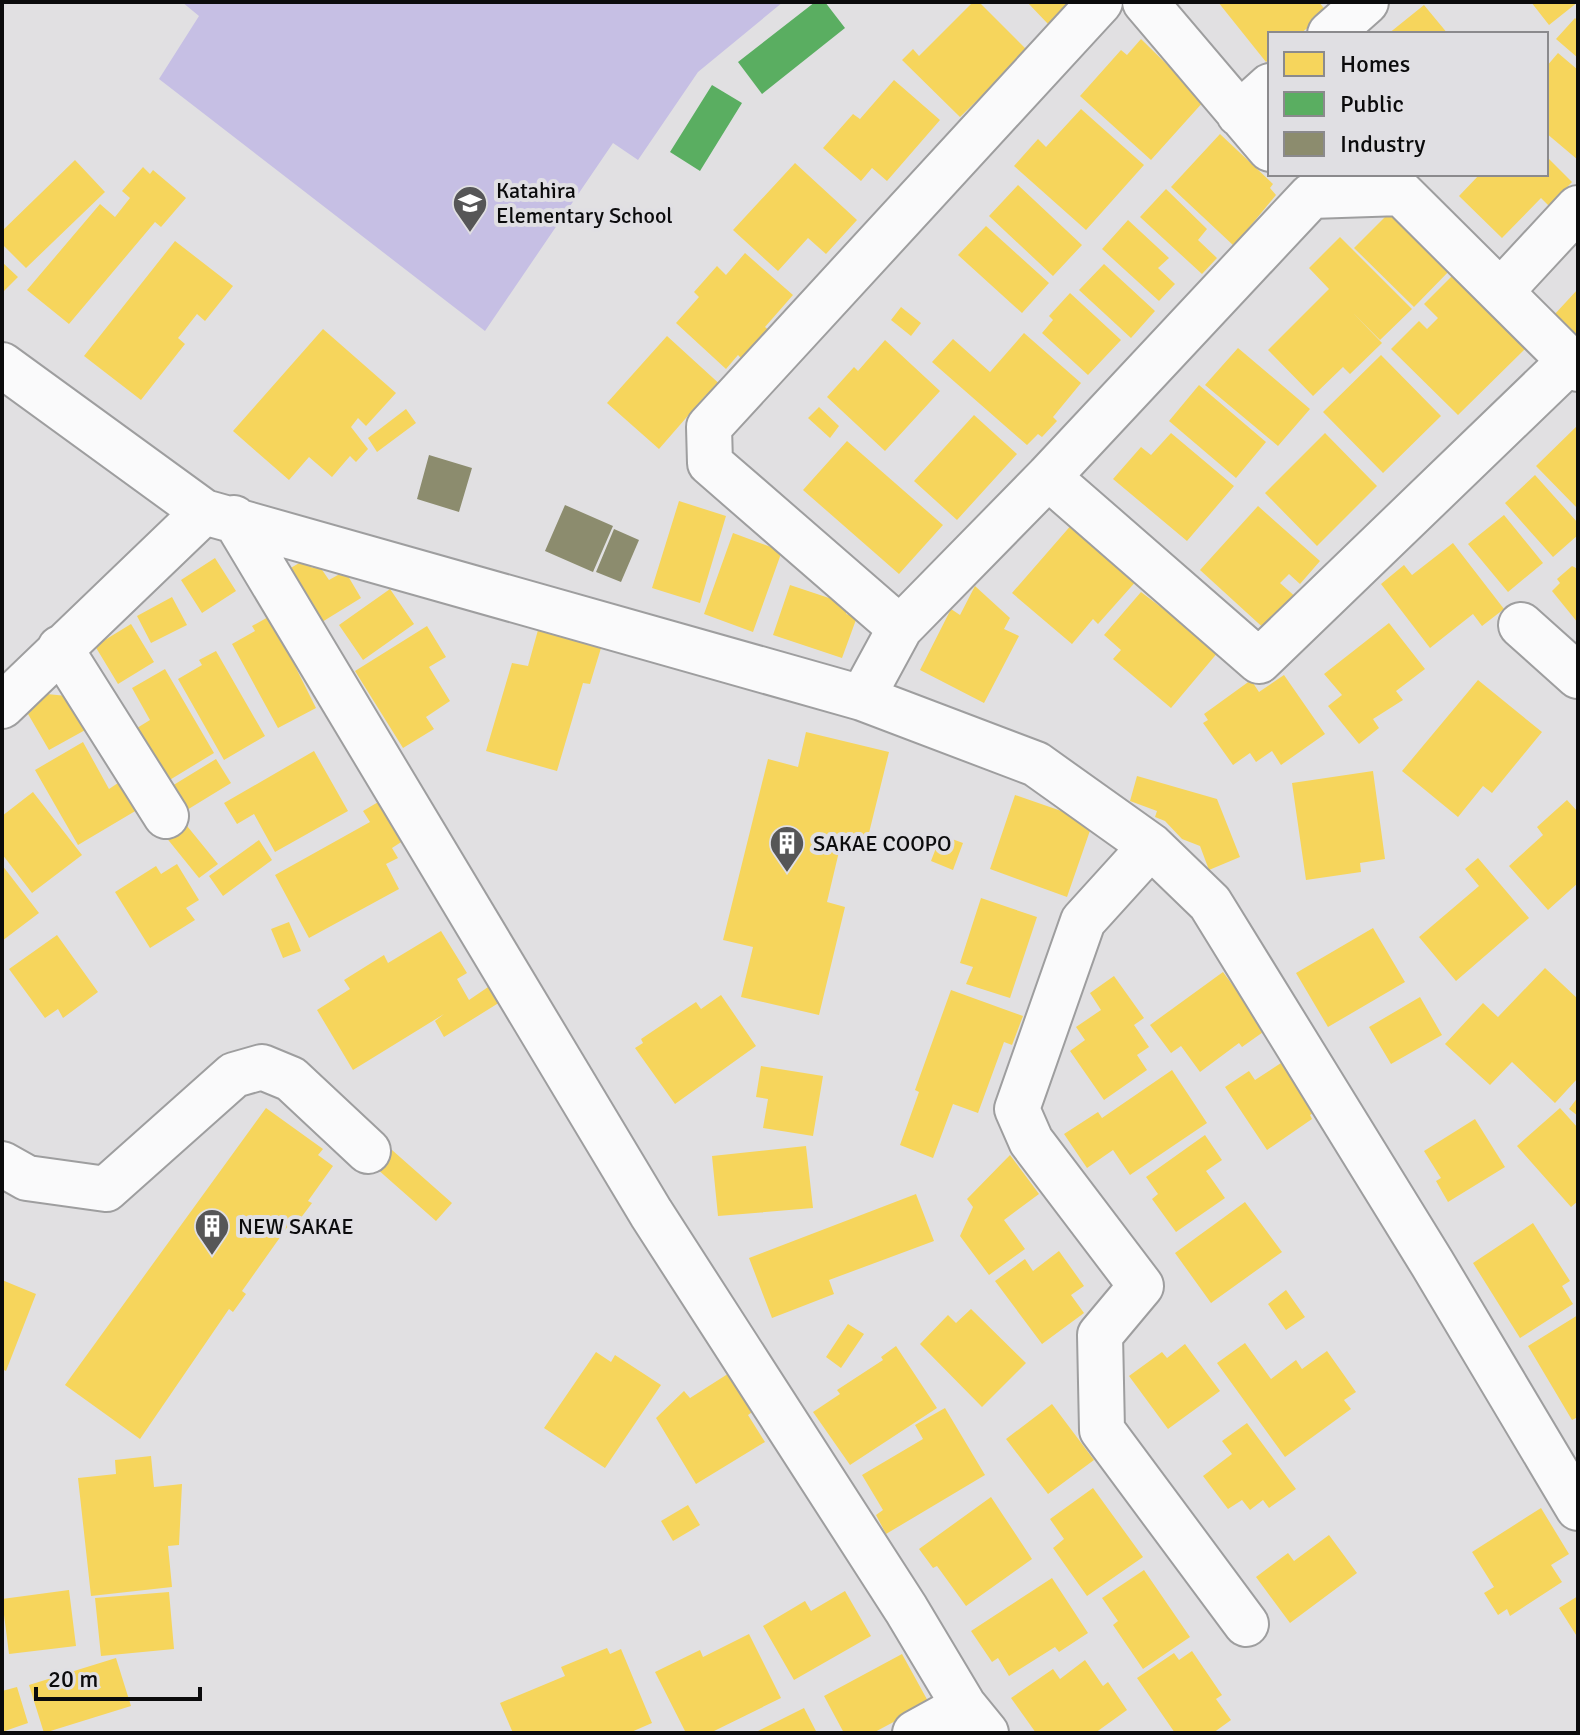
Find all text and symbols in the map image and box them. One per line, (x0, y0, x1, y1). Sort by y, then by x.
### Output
legend (1268, 32, 1548, 176)
text: Homes (1340, 49, 1410, 79)
text: Public (1340, 89, 1404, 119)
text: Industry (1340, 129, 1426, 159)
place label: Katahira Elementary School (496, 177, 673, 229)
school or university icon: Katahira Elementary School (451, 184, 489, 234)
building icon: SAKAE COOPO (768, 824, 806, 874)
place label: SAKAE COOPO (813, 830, 952, 857)
building icon: NEW SAKAE (193, 1207, 231, 1257)
place label: NEW SAKAE (238, 1213, 354, 1240)
scale bar (36, 1651, 200, 1701)
text: 20 m (48, 1664, 98, 1694)

